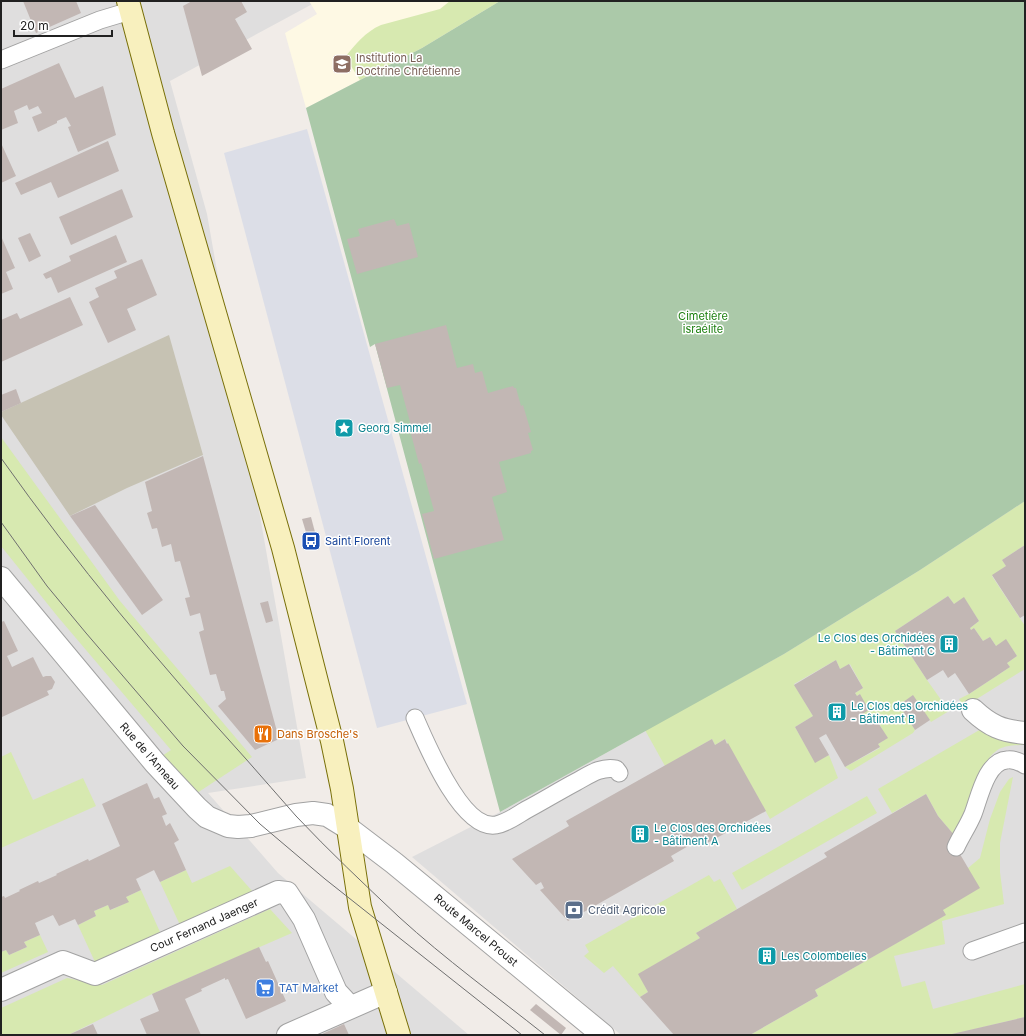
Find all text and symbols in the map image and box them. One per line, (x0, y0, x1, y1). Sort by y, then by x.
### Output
scale bar (14, 12, 112, 38)
text: 20 m (20, 18, 49, 33)
place label: Institution La Doctrine Chrétienne (356, 51, 460, 78)
school or university icon: Institution La Doctrine Chrétienne (331, 53, 353, 75)
park label: Cimetière israélite (678, 309, 728, 336)
place icon: Georg Simmel (333, 417, 355, 439)
place label: Georg Simmel (358, 421, 431, 435)
bus stop icon: Saint Florent (300, 530, 322, 552)
place label: Saint Florent (325, 534, 391, 548)
place label: Le Clos des Orchidées - Bâtiment C (818, 631, 935, 658)
building icon: Le Clos des Orchidées - Bâtiment C (938, 633, 960, 655)
place label: Le Clos des Orchidées - Bâtiment B (851, 699, 968, 726)
building icon: Le Clos des Orchidées - Bâtiment B (826, 701, 848, 723)
street label: Rue de l'Anneau (117, 720, 183, 792)
restaurant icon: Dans Brosche's (252, 723, 274, 745)
place label: Dans Brosche's (277, 727, 358, 741)
place label: Le Clos des Orchidées - Bâtiment A (654, 821, 771, 848)
building icon: Le Clos des Orchidées - Bâtiment A (629, 823, 651, 845)
street label: Route Marcel Proust (431, 891, 521, 969)
street label: Cour Fernand Jaenger (148, 895, 260, 955)
bank icon: Crédit Agricole (563, 899, 585, 921)
place label: Crédit Agricole (588, 903, 666, 917)
building icon: Les Colombelles (756, 945, 778, 967)
place label: Les Colombelles (781, 949, 867, 963)
supermarket icon: TAT Market (254, 977, 276, 999)
place label: TAT Market (279, 981, 339, 995)

